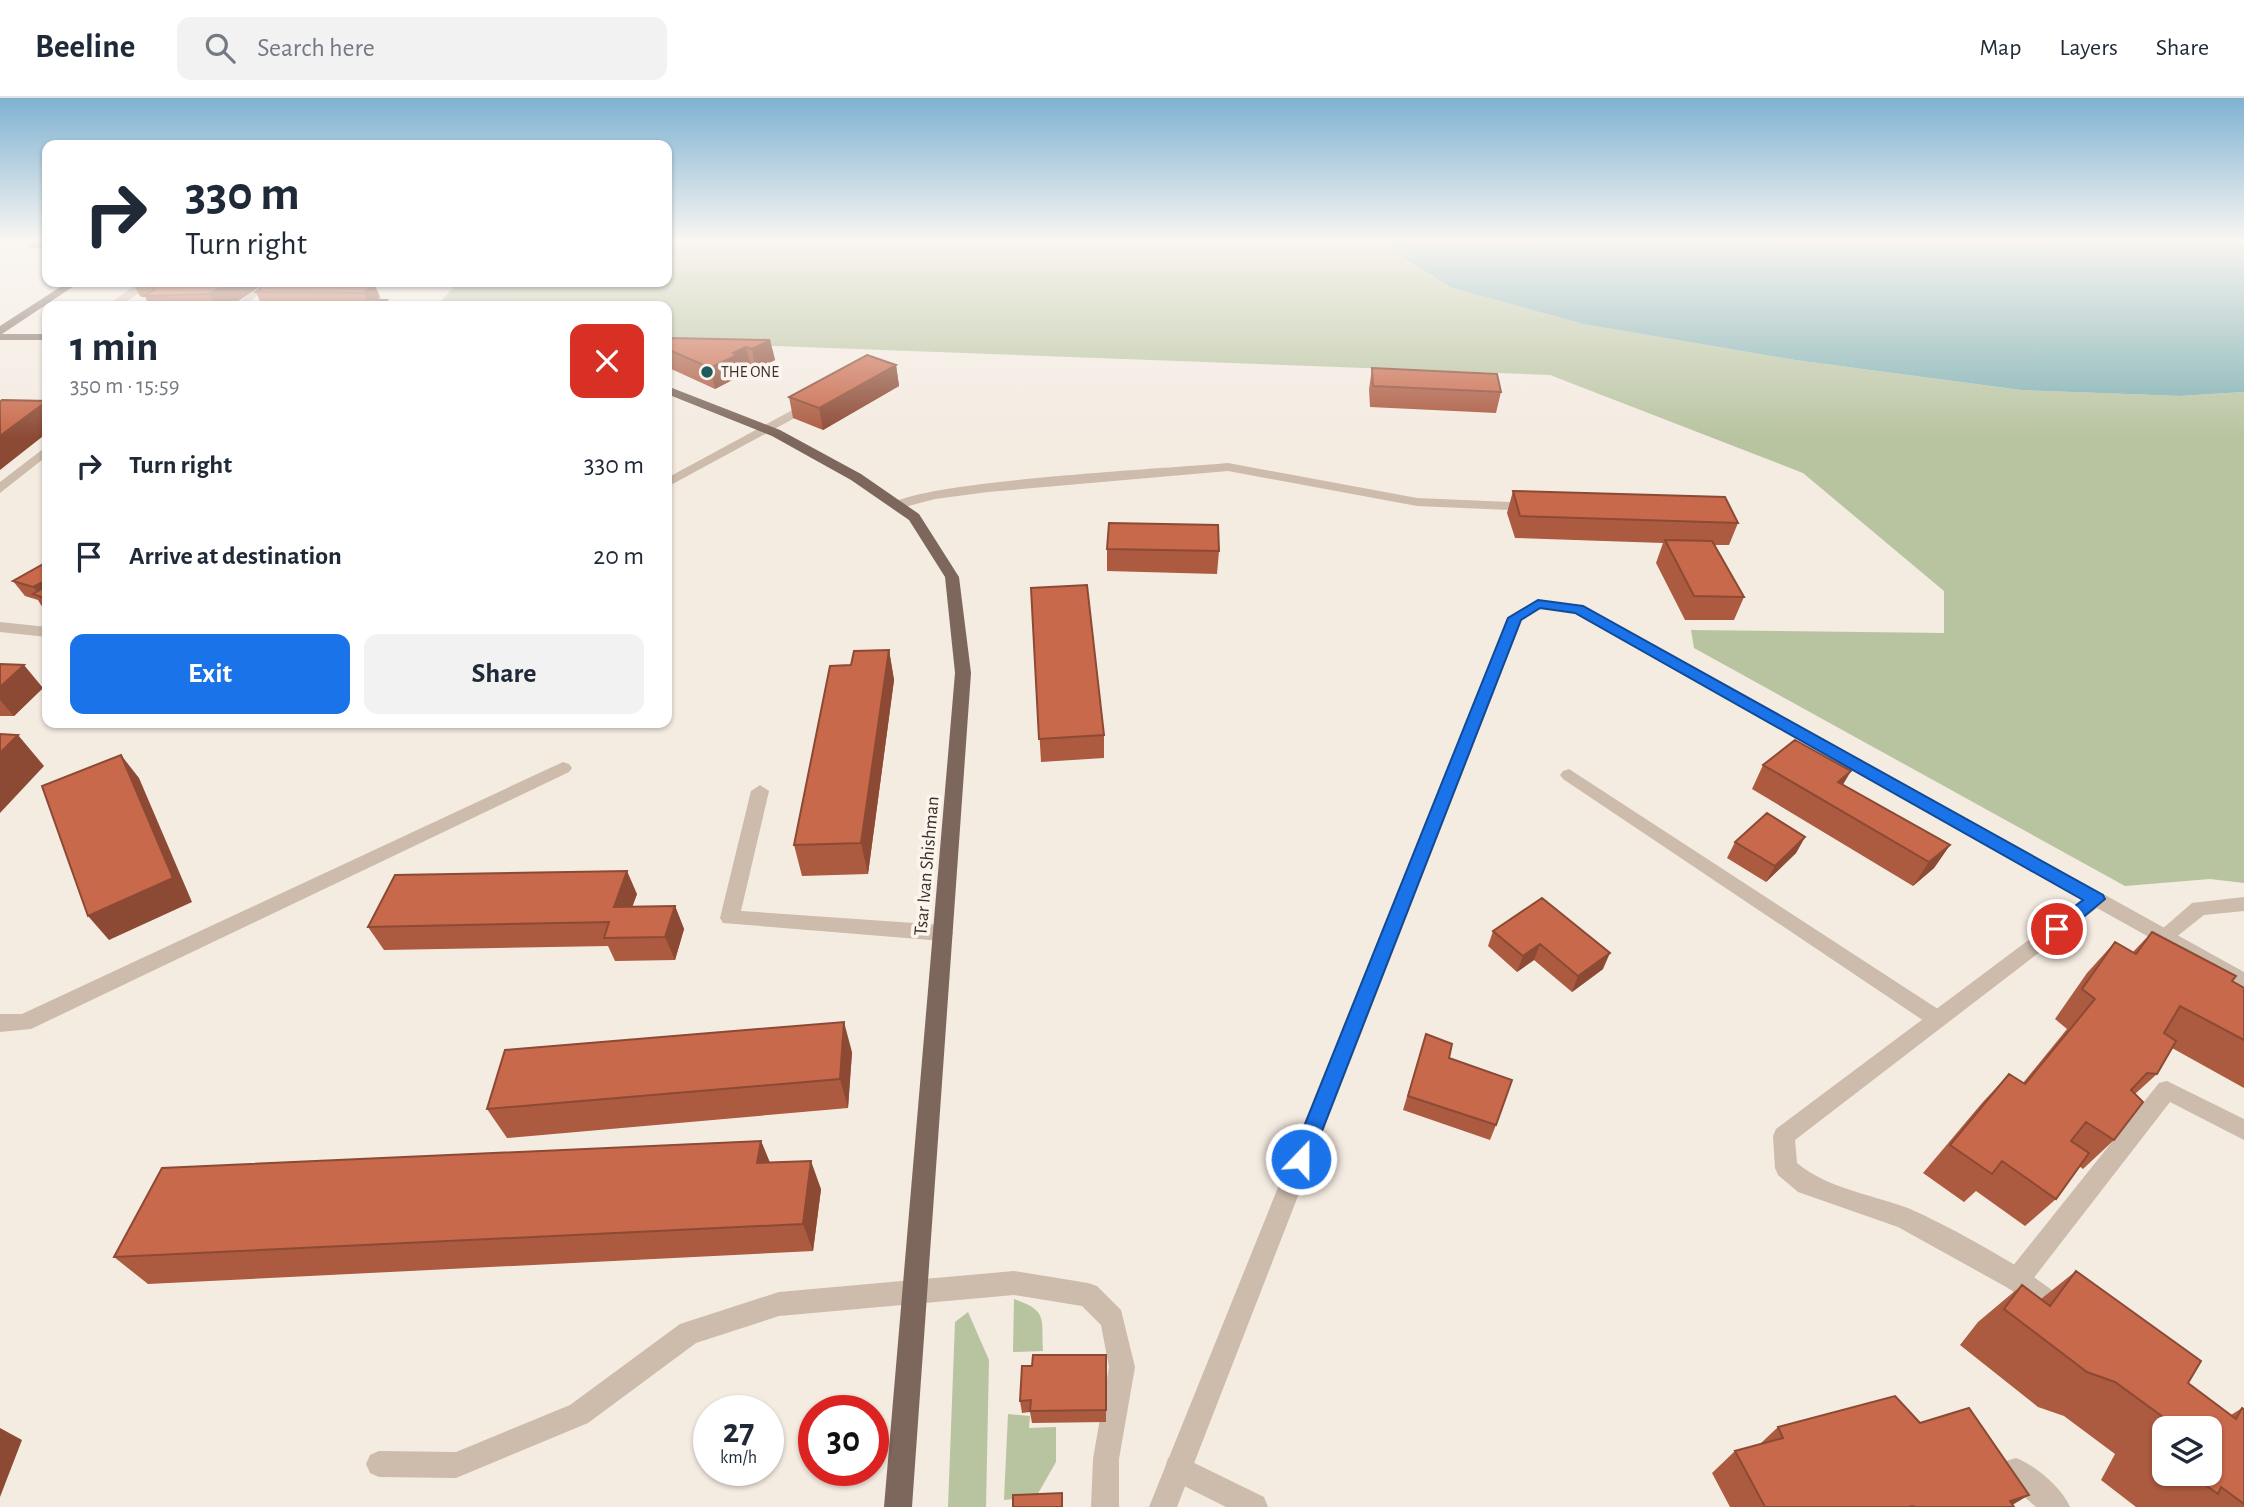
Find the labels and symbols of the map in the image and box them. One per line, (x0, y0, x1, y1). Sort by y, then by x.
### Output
marker: THE ONE (699, 364, 715, 380)
place label: THE ONE (721, 364, 779, 380)
street label: Tsar Ivan Shishman (911, 795, 943, 937)
pin (2027, 899, 2087, 959)
position arrow (1264, 1122, 1338, 1196)
speed limit sign: 30 (798, 1395, 889, 1486)

